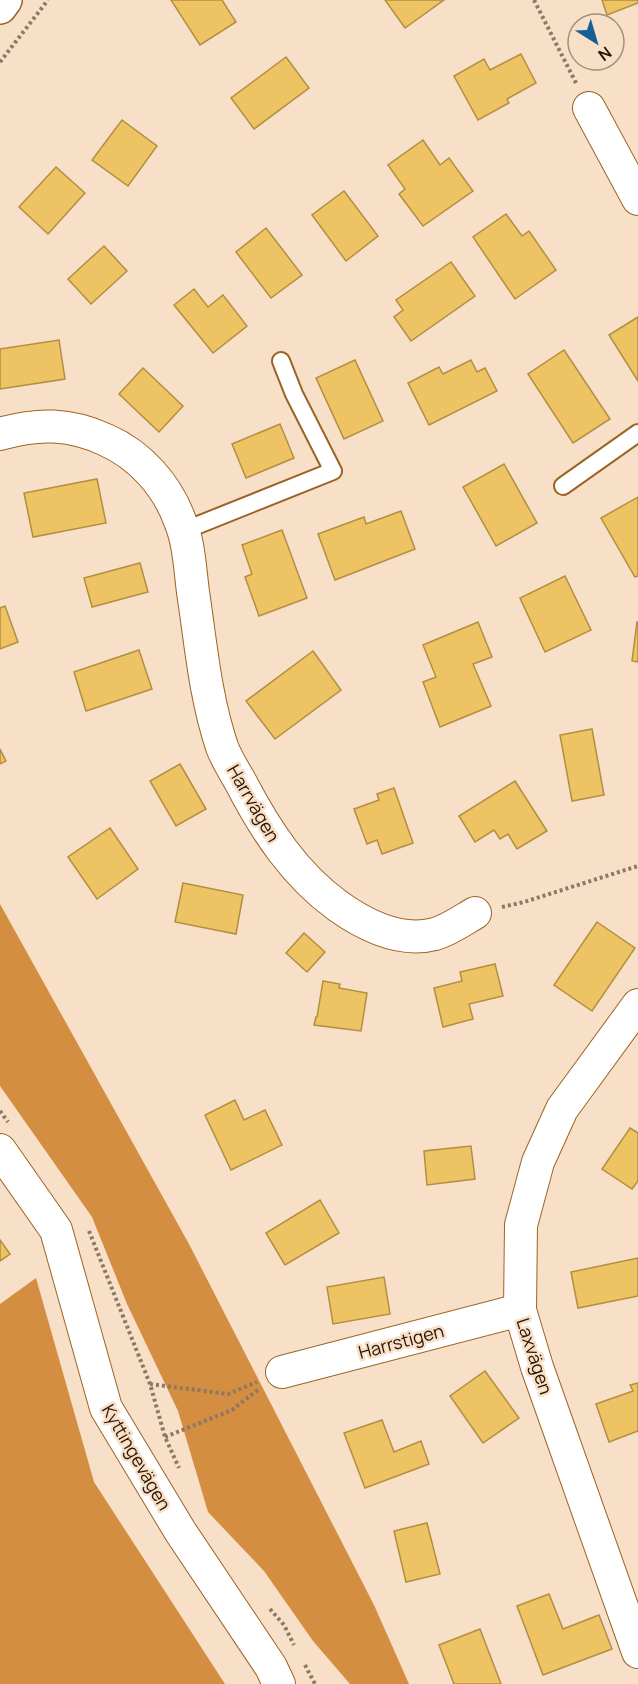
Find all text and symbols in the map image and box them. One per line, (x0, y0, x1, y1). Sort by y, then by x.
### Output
north arrow (566, 12, 626, 72)
text: N (594, 42, 616, 66)
street label: Harrvägen (222, 760, 286, 846)
street label: Laxvägen (511, 1315, 559, 1397)
street label: Harrstigen (356, 1318, 446, 1364)
street label: Kyttingevägen (97, 1400, 177, 1514)

